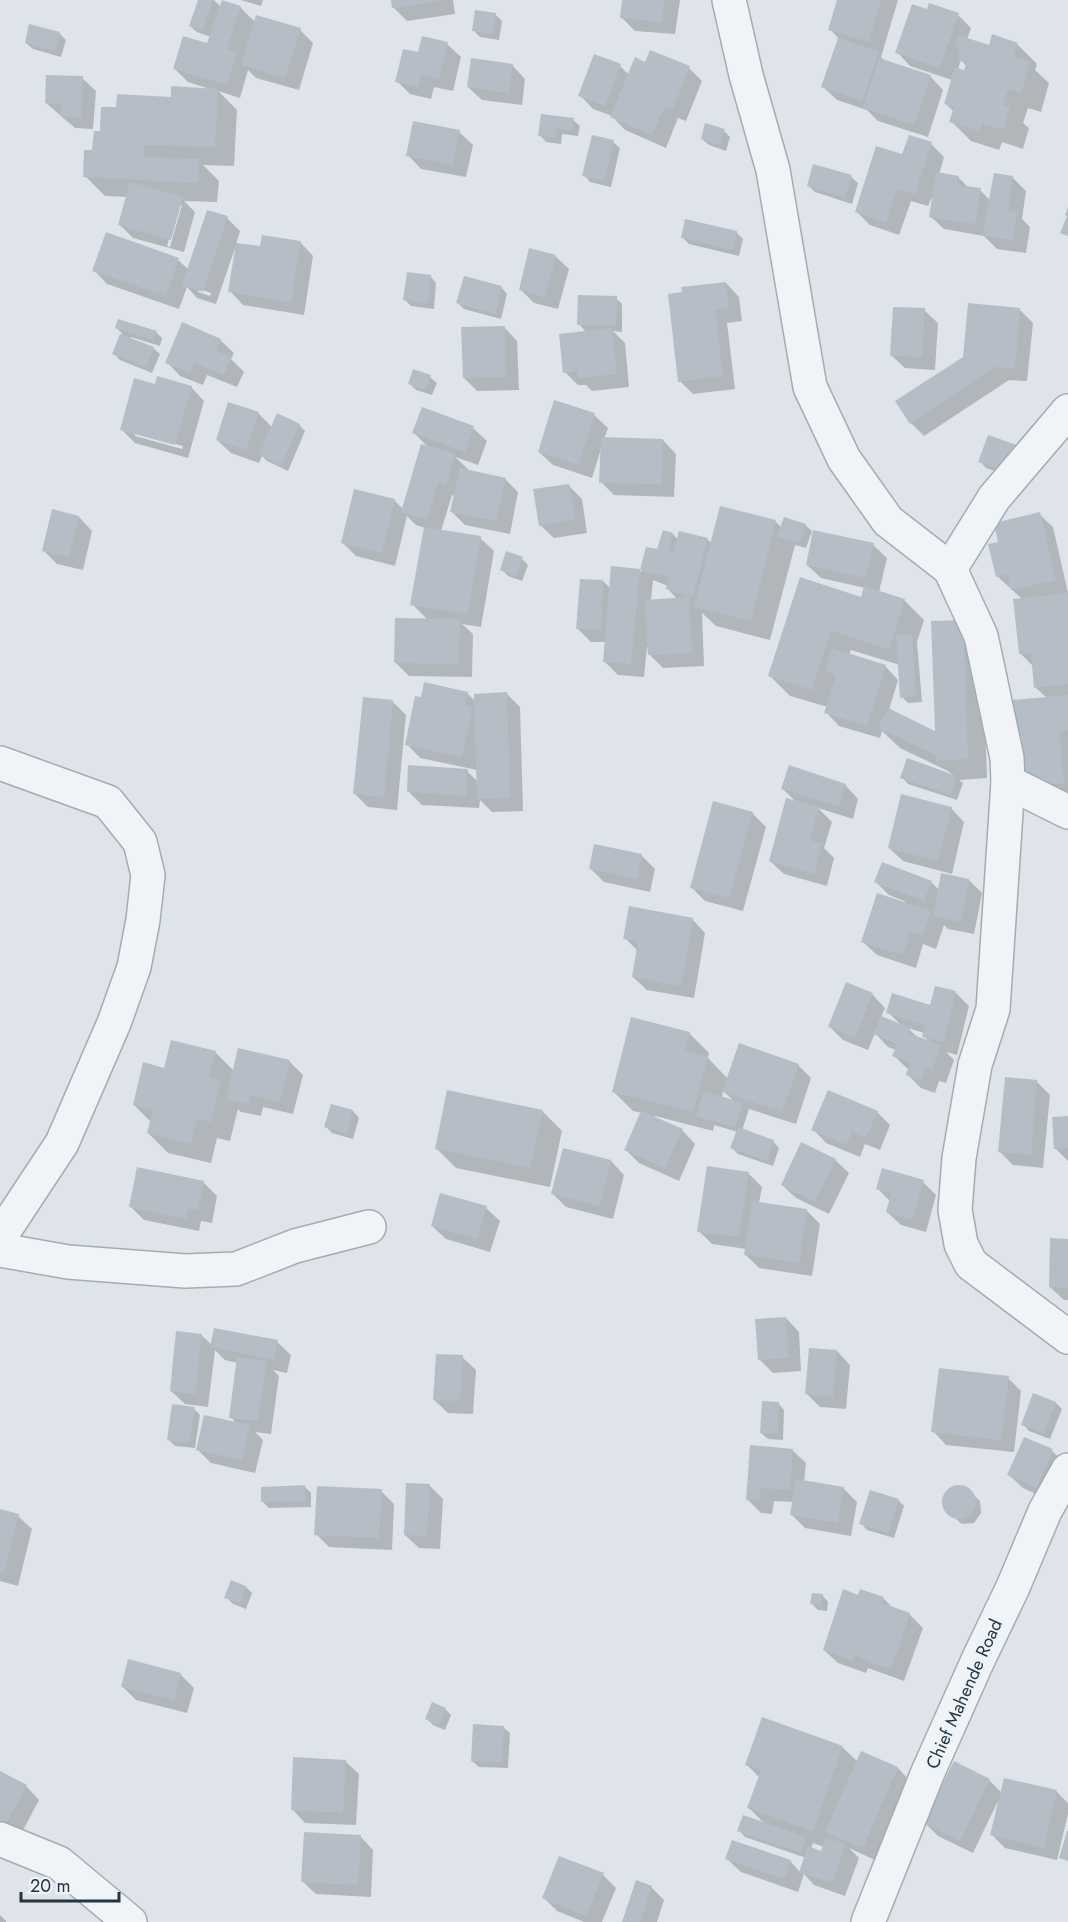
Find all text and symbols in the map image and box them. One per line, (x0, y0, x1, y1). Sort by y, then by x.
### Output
street label: Chief Mahende Road (919, 1615, 1009, 1773)
scale bar (21, 1865, 118, 1903)
text: 20 m (30, 1873, 70, 1899)

